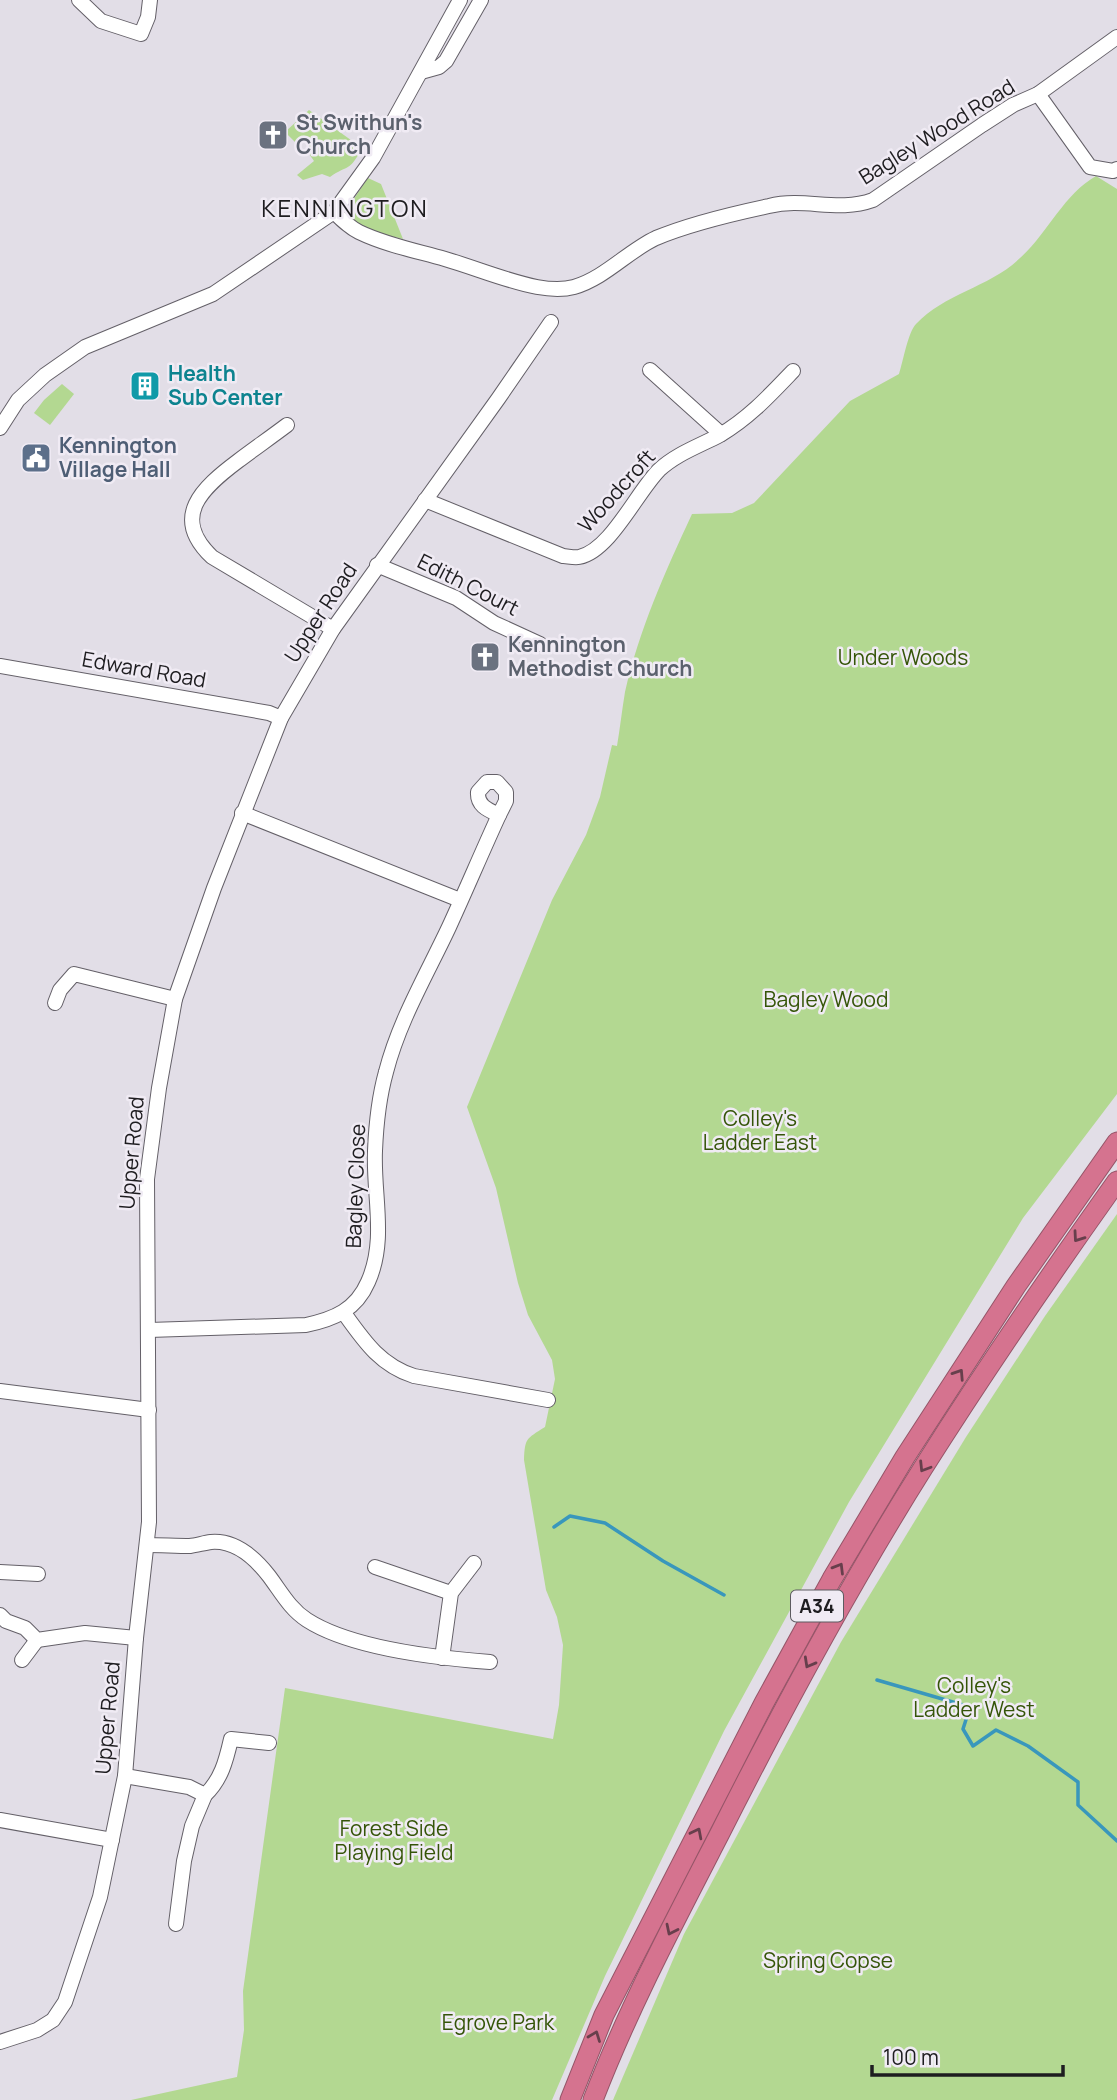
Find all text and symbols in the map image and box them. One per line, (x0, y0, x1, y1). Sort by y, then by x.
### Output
street label: Bagley Wood Road (853, 72, 1020, 190)
place label: St Swithun's Church (296, 108, 422, 160)
church icon: St Swithun's Church (256, 118, 290, 152)
district label: KENNINGTON (261, 191, 429, 224)
place label: Health Sub Center (168, 359, 283, 411)
building icon: Health Sub Center (128, 369, 162, 403)
place label: Kennington Village Hall (59, 431, 177, 483)
public building icon: Kennington Village Hall (19, 441, 53, 475)
street label: Woodcroft (571, 443, 661, 538)
street label: Edith Court (413, 547, 524, 622)
street label: Upper Road (278, 557, 363, 668)
place label: Kennington Methodist Church (508, 630, 692, 682)
church icon: Kennington Methodist Church (468, 640, 502, 674)
park label: Under Woods (838, 643, 968, 671)
street label: Edward Road (80, 644, 208, 694)
park label: Bagley Wood (764, 985, 888, 1013)
street label: Upper Road (112, 1095, 150, 1211)
park label: Colley's Ladder East (703, 1104, 817, 1156)
street label: Bagley Close (339, 1123, 371, 1249)
one-way arrow (1074, 1229, 1086, 1242)
one-way arrow (950, 1369, 963, 1382)
one-way arrow (920, 1459, 933, 1472)
one-way arrow (831, 1562, 844, 1575)
road number: A34 (791, 1590, 843, 1622)
one-way arrow (804, 1656, 817, 1668)
street label: Upper Road (88, 1660, 126, 1776)
park label: Colley's Ladder West (913, 1671, 1035, 1723)
park label: Forest Side Playing Field (335, 1814, 453, 1866)
one-way arrow (689, 1828, 703, 1840)
one-way arrow (665, 1923, 679, 1935)
park label: Spring Copse (763, 1946, 893, 1974)
park label: Egrove Park (442, 2008, 555, 2036)
one-way arrow (587, 2031, 601, 2043)
scale bar (872, 2034, 1063, 2078)
text: 100 m (883, 2043, 939, 2071)

